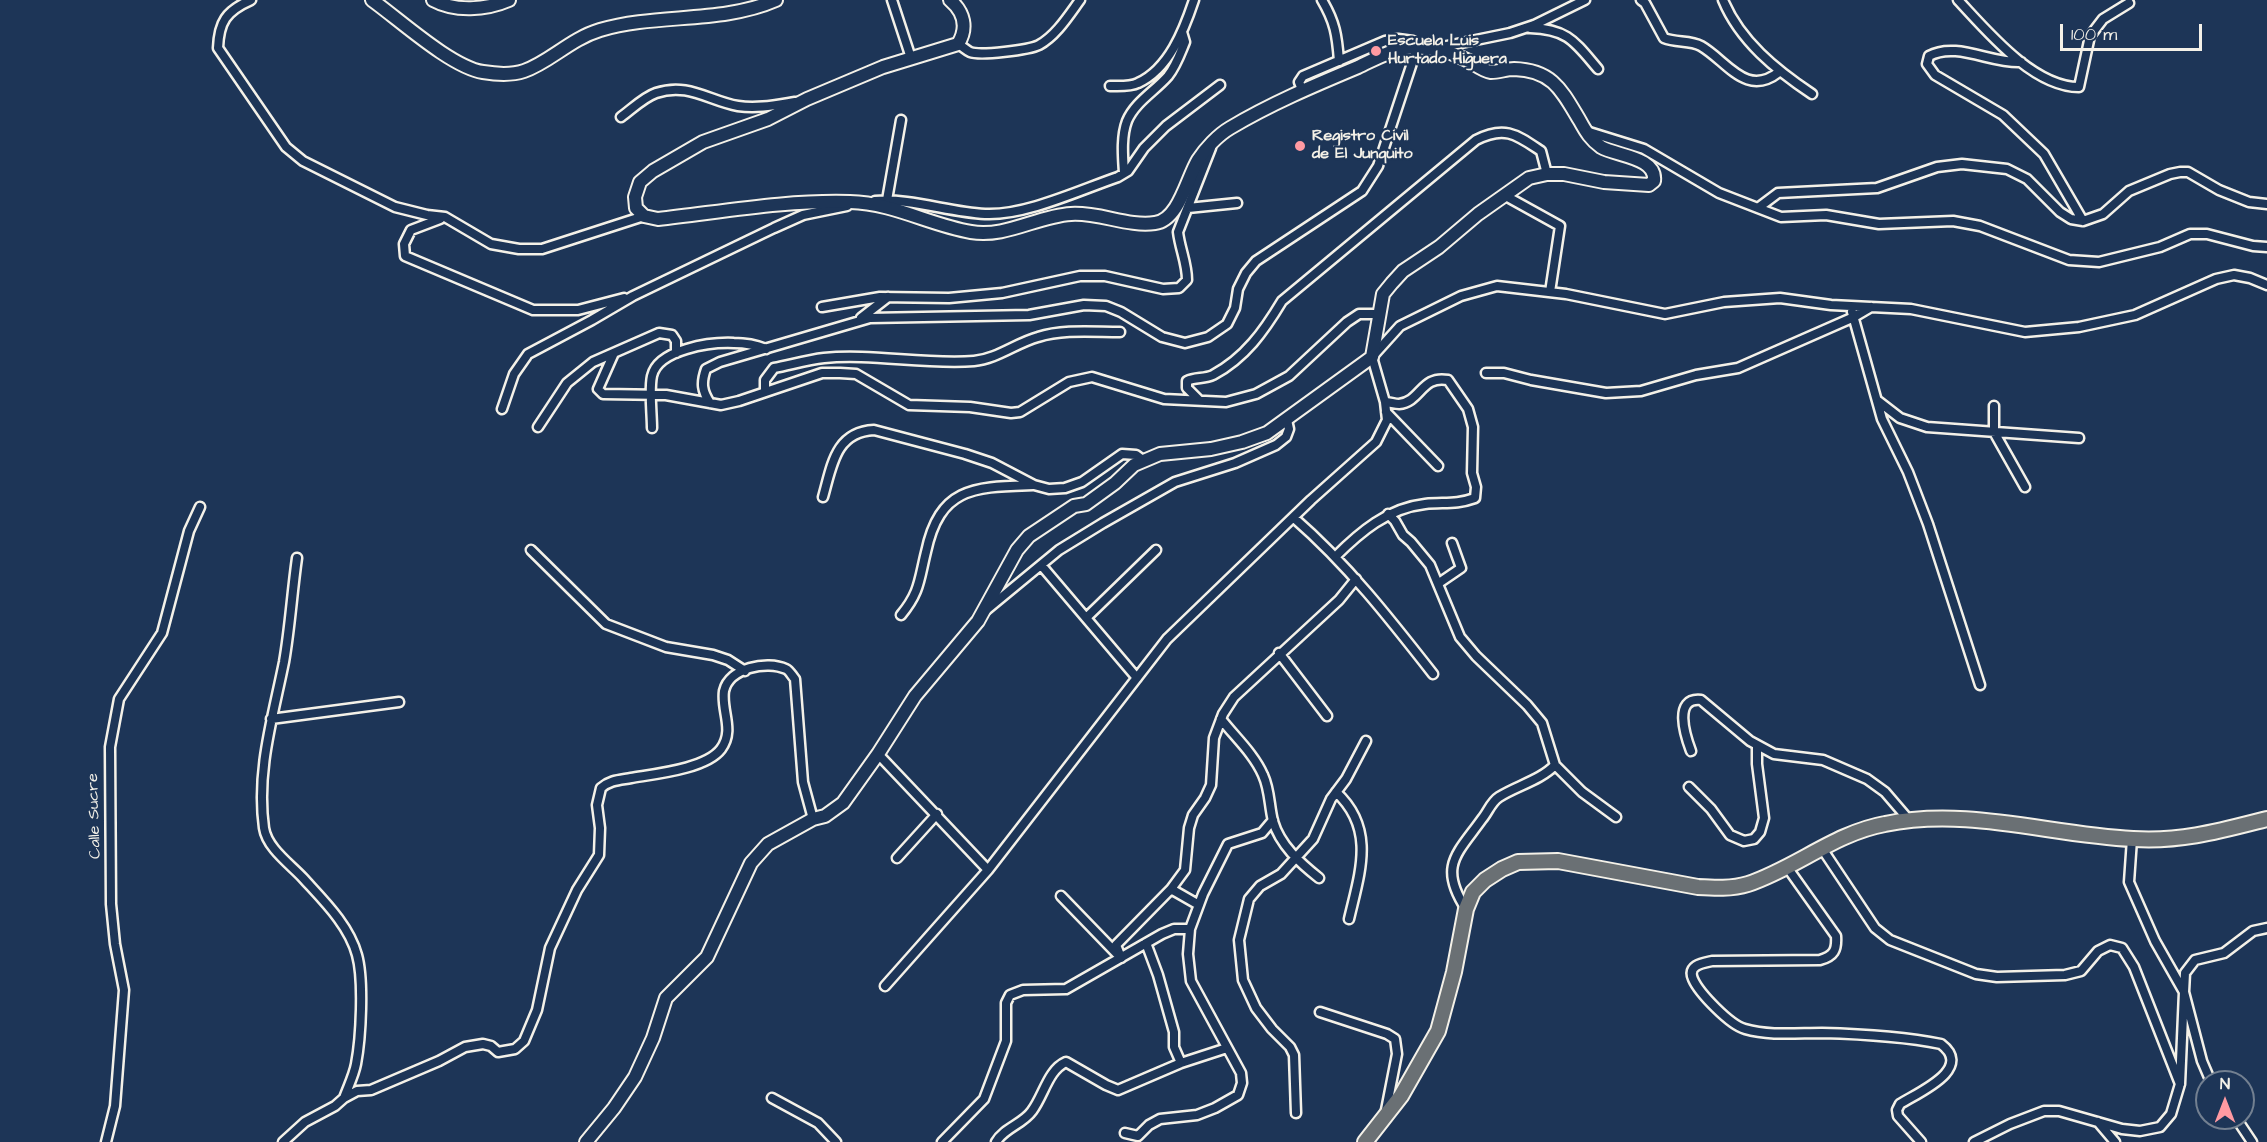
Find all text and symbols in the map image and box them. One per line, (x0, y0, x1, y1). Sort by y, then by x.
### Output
scale bar (2063, 12, 2206, 50)
text: 100 m (2071, 22, 2117, 47)
place label: Escuela Luis Hurtado Higuera (1388, 32, 1507, 70)
marker: Escuela Luis Hurtado Higuera (1369, 44, 1383, 58)
place label: Registro Civil de El Junquito (1312, 127, 1412, 165)
marker: Registro Civil de El Junquito (1293, 139, 1307, 153)
street label: Calle Sucre (84, 773, 106, 859)
north arrow (2195, 1070, 2255, 1130)
text: N (2220, 1073, 2230, 1095)

